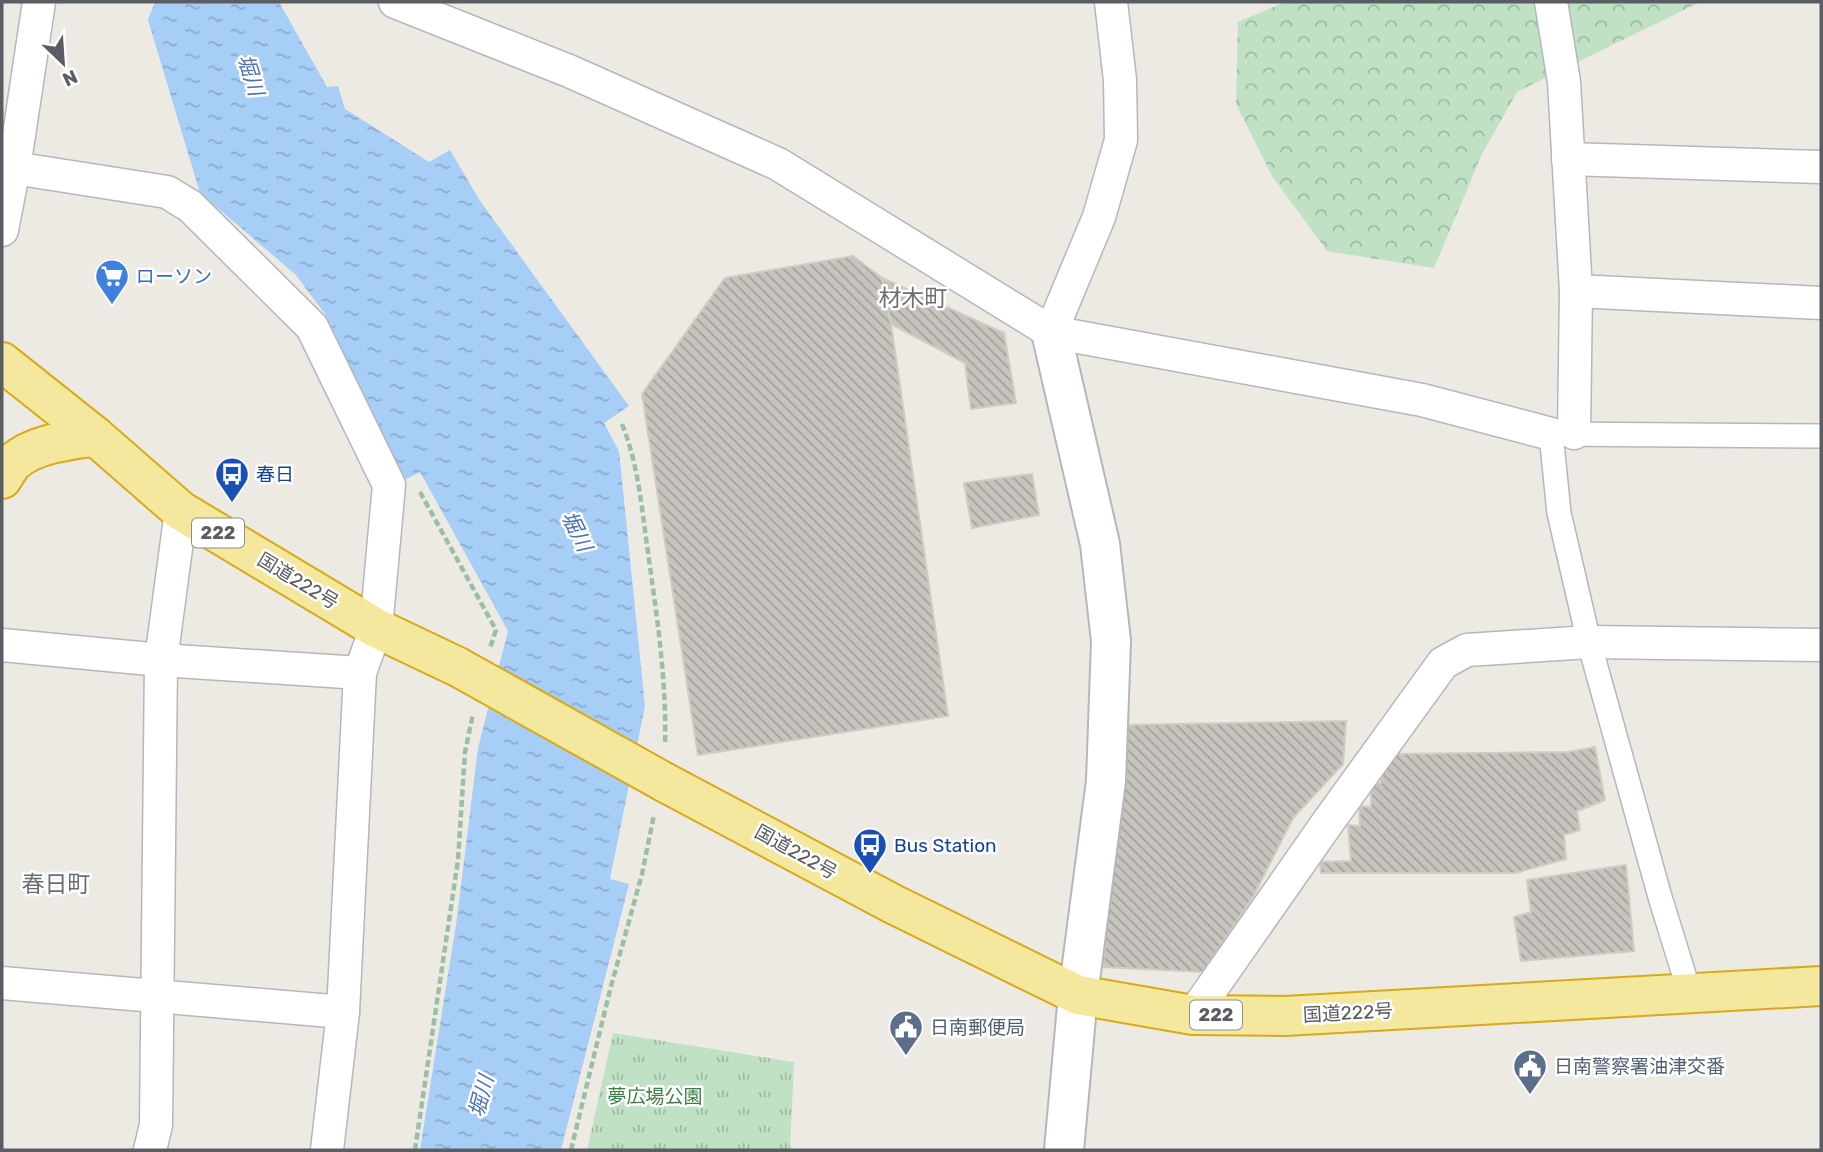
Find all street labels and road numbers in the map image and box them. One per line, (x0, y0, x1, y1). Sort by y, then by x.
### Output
road number: 222 (192, 518, 244, 548)
street label: 国道222号 (253, 548, 343, 614)
street label: 国道222号 (751, 820, 841, 884)
street label: 国道222号 (1302, 999, 1394, 1027)
road number: 222 (1190, 1000, 1242, 1030)

